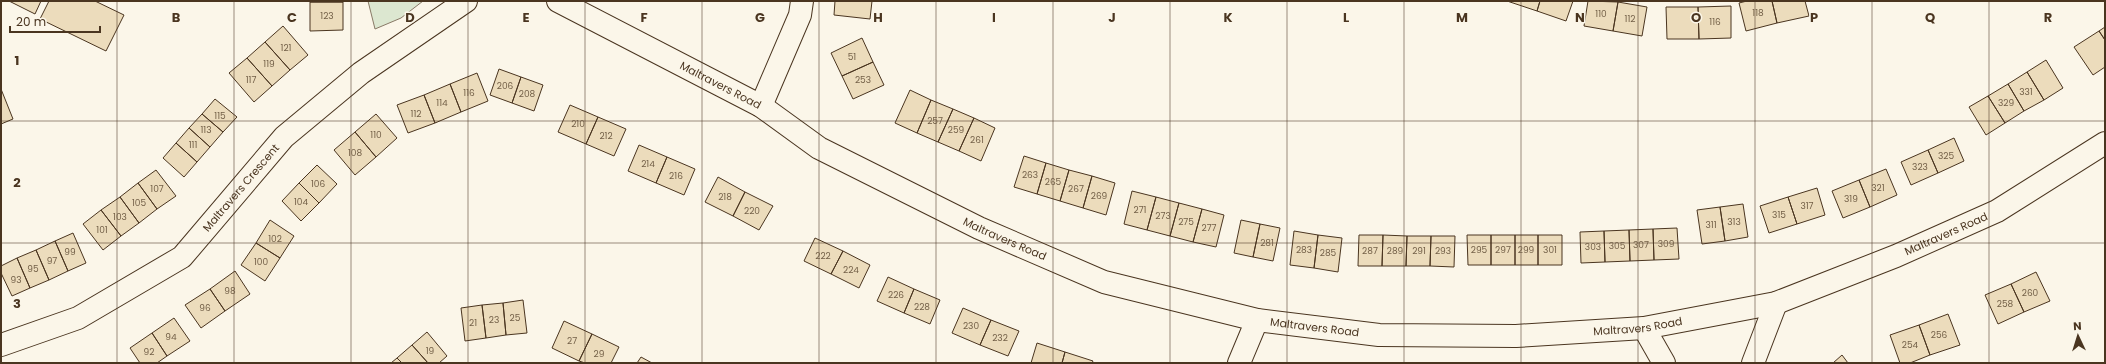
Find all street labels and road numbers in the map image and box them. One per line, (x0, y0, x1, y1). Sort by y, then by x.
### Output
street label: Maltravers Road (677, 57, 764, 113)
street label: Maltravers Crescent (199, 140, 283, 235)
street label: Maltravers Road (1902, 208, 1990, 259)
street label: Maltravers Road (960, 213, 1049, 264)
street label: Maltravers Road (1593, 313, 1684, 339)
street label: Maltravers Road (1269, 314, 1360, 341)

